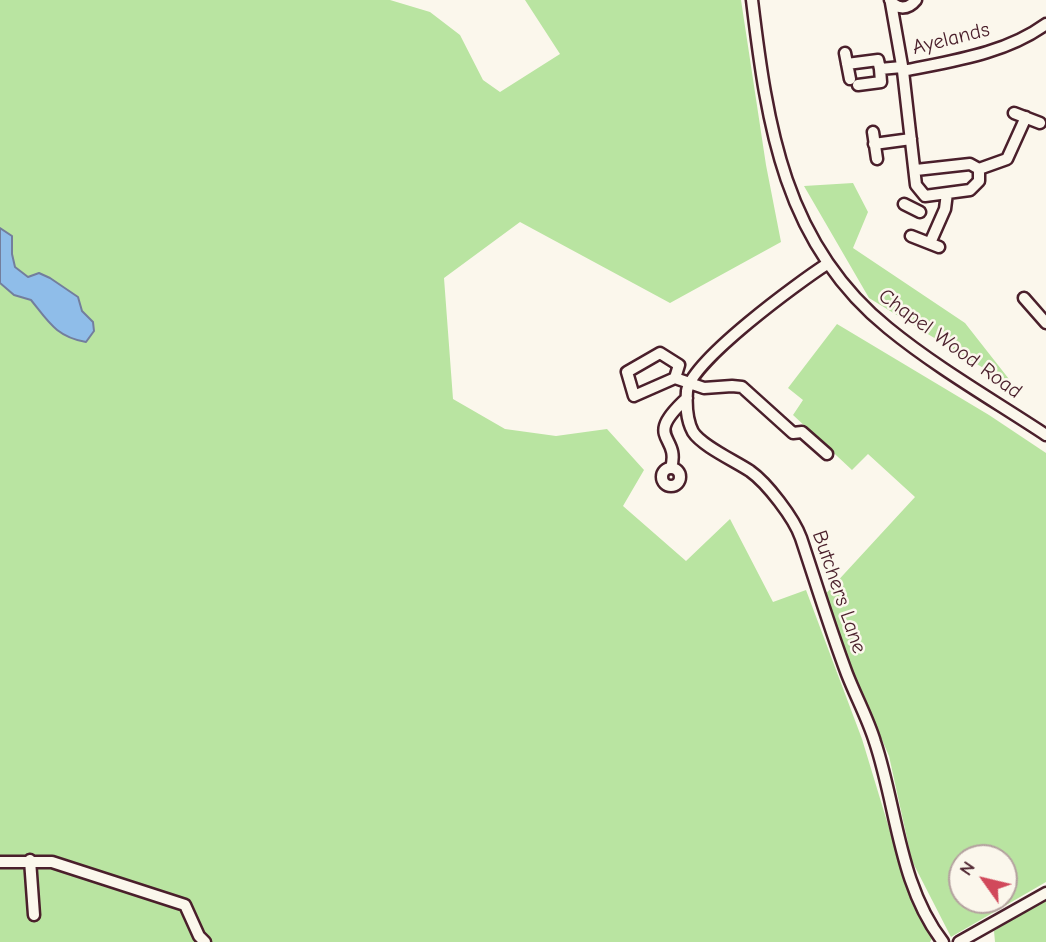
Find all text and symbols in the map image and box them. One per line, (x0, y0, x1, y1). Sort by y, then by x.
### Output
street label: Ayelands (910, 17, 992, 61)
street label: Chapel Wood Road (873, 283, 1027, 405)
street label: Butchers Lane (806, 527, 872, 657)
north arrow (948, 844, 1018, 914)
text: N (955, 857, 980, 880)

